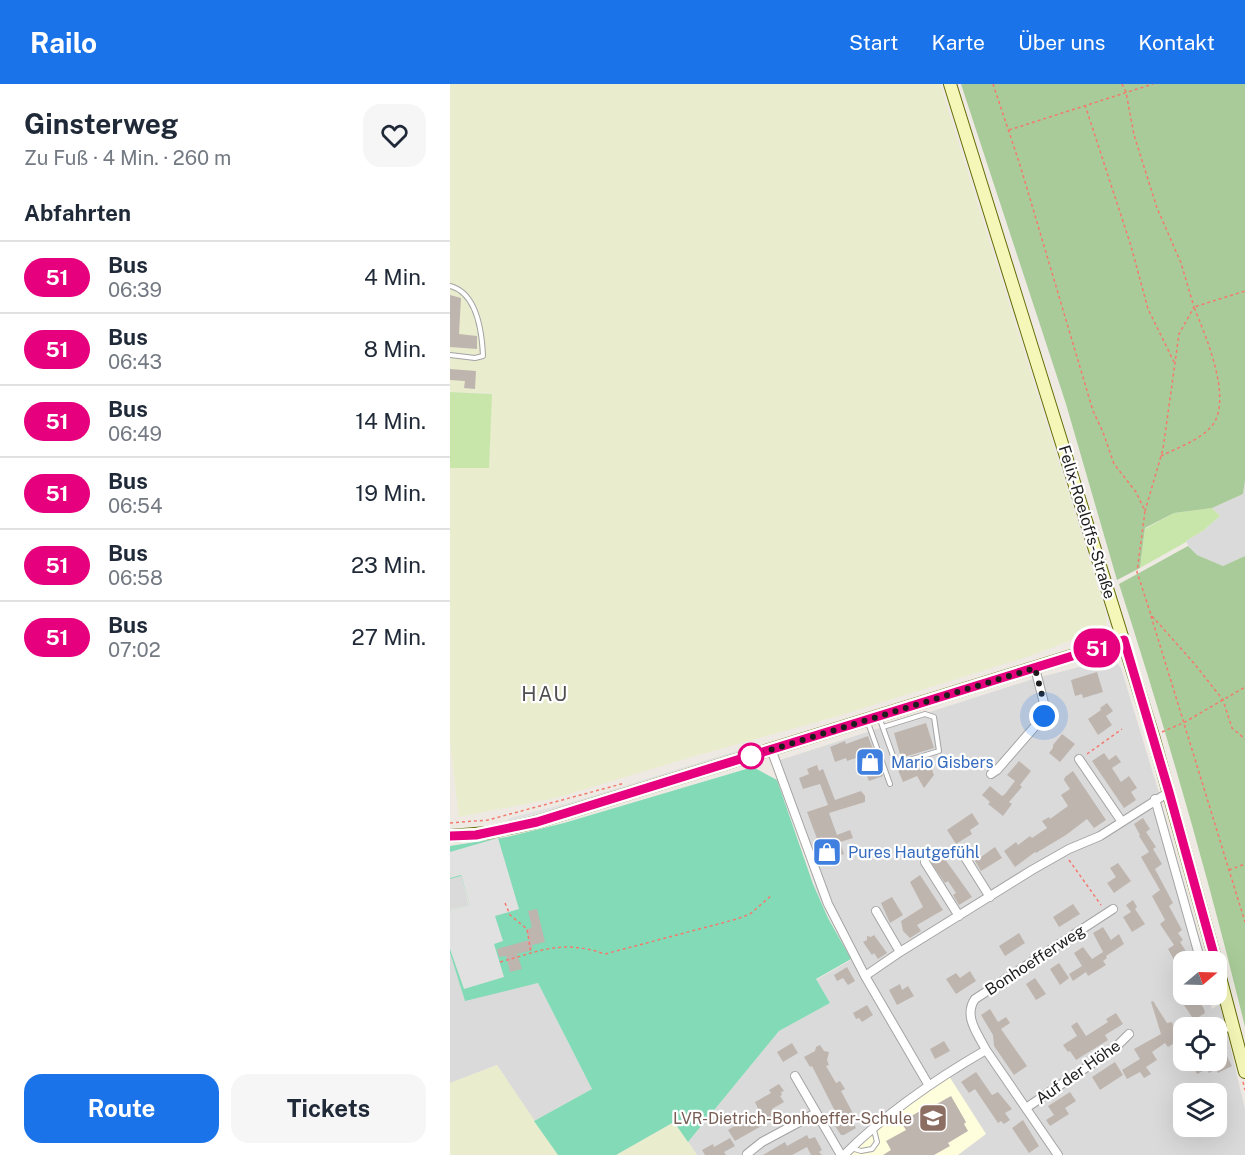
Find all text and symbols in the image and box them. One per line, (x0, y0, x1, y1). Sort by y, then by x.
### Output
text: Railo (30, 26, 97, 59)
text: Start (849, 30, 898, 55)
text: Karte (931, 30, 985, 55)
text: Über uns (1018, 30, 1105, 55)
text: Kontakt (1138, 30, 1215, 55)
button: heart (363, 104, 426, 167)
text: Ginsterweg (24, 107, 178, 140)
text: Zu Fuß · 4 Min. · 260 m (24, 146, 231, 170)
text: Abfahrten (24, 200, 131, 226)
text: Bus (108, 252, 148, 278)
text: 4 Min. (364, 264, 426, 290)
text: 51 (45, 265, 69, 290)
text: 06:39 (108, 278, 162, 302)
text: Bus (108, 324, 148, 350)
text: 8 Min. (364, 336, 426, 362)
text: 51 (45, 337, 69, 362)
text: 06:43 (108, 350, 162, 374)
text: Bus (108, 396, 148, 422)
text: 14 Min. (355, 408, 426, 434)
text: 51 (45, 409, 69, 434)
text: 06:49 (108, 422, 162, 446)
street label: Felix-Roeloffs-Straße (1055, 443, 1119, 601)
text: Bus (108, 468, 148, 494)
text: 19 Min. (355, 480, 426, 506)
text: 51 (45, 481, 69, 506)
text: 06:54 (108, 494, 162, 518)
text: Bus (108, 540, 148, 566)
text: 23 Min. (351, 552, 426, 578)
text: 51 (45, 553, 69, 578)
text: 06:58 (108, 566, 163, 590)
text: Bus (108, 612, 148, 638)
text: 27 Min. (352, 624, 426, 650)
text: 51 (45, 625, 69, 650)
line badge: 51 (1070, 628, 1124, 668)
text: 51 (1085, 636, 1109, 661)
text: 07:02 (108, 638, 161, 662)
district label: HAU (521, 682, 569, 706)
your location (1029, 701, 1059, 731)
unlabelled marker (738, 743, 764, 769)
shop icon: Mario Gisbers (854, 746, 886, 778)
place label: Mario Gisbers (891, 753, 994, 772)
shop icon: Pures Hautgefühl (811, 836, 843, 868)
place label: Pures Hautgefühl (848, 843, 980, 862)
street label: Bonhoefferweg (982, 921, 1088, 999)
north arrow (1173, 951, 1227, 1005)
map controls (1173, 951, 1227, 1137)
button: locate (1173, 1017, 1227, 1071)
street label: Auf der Höhe (1032, 1036, 1124, 1108)
button: Route (24, 1074, 219, 1143)
button: Tickets (231, 1074, 426, 1143)
button: layers (1173, 1083, 1227, 1137)
school or university icon: LVR-Dietrich-Bonhoeffer-Schule (917, 1102, 949, 1134)
place label: LVR-Dietrich-Bonhoeffer-Schule (673, 1109, 912, 1128)

